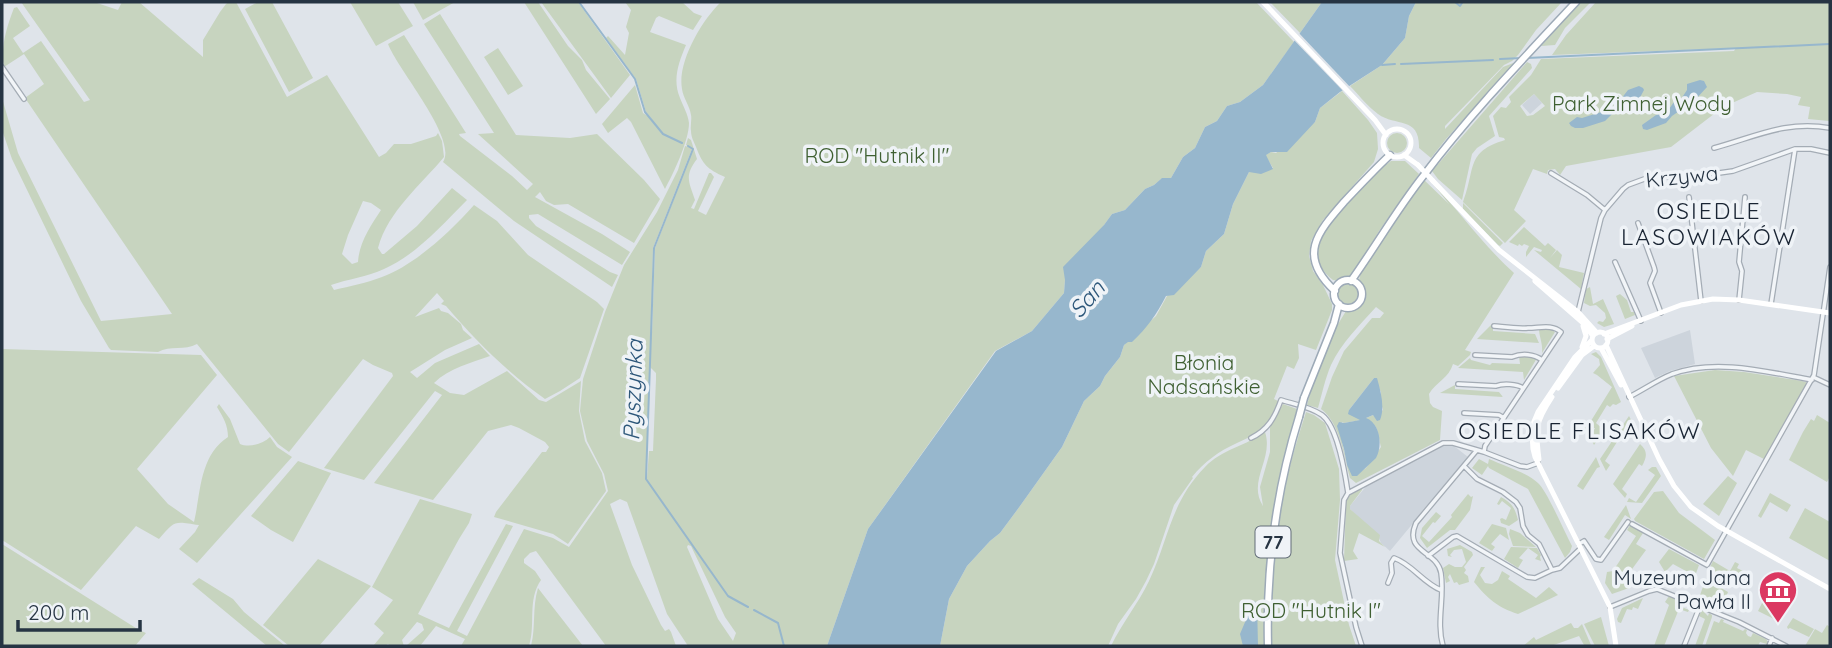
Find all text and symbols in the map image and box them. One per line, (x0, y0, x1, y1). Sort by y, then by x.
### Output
park label: Park Zimnej Wody (1552, 90, 1732, 116)
park label: ROD "Hutnik II" (804, 142, 950, 168)
street label: Krzywa (1644, 159, 1719, 193)
district label: OSIEDLE LASOWIAKÓW (1621, 196, 1797, 251)
water label: San (1063, 273, 1111, 323)
water label: Pyszynka (616, 338, 649, 441)
park label: Błonia Nadsańskie (1147, 349, 1261, 399)
district label: OSIEDLE FLISAKÓW (1458, 416, 1702, 445)
road number: 77 (1256, 526, 1290, 558)
place label: Muzeum Jana Pawła II (1614, 564, 1751, 614)
museum icon: Muzeum Jana Pawła II (1757, 569, 1799, 624)
scale bar (18, 588, 140, 632)
park label: ROD "Hutnik I" (1241, 597, 1381, 623)
text: 200 m (28, 599, 90, 625)

